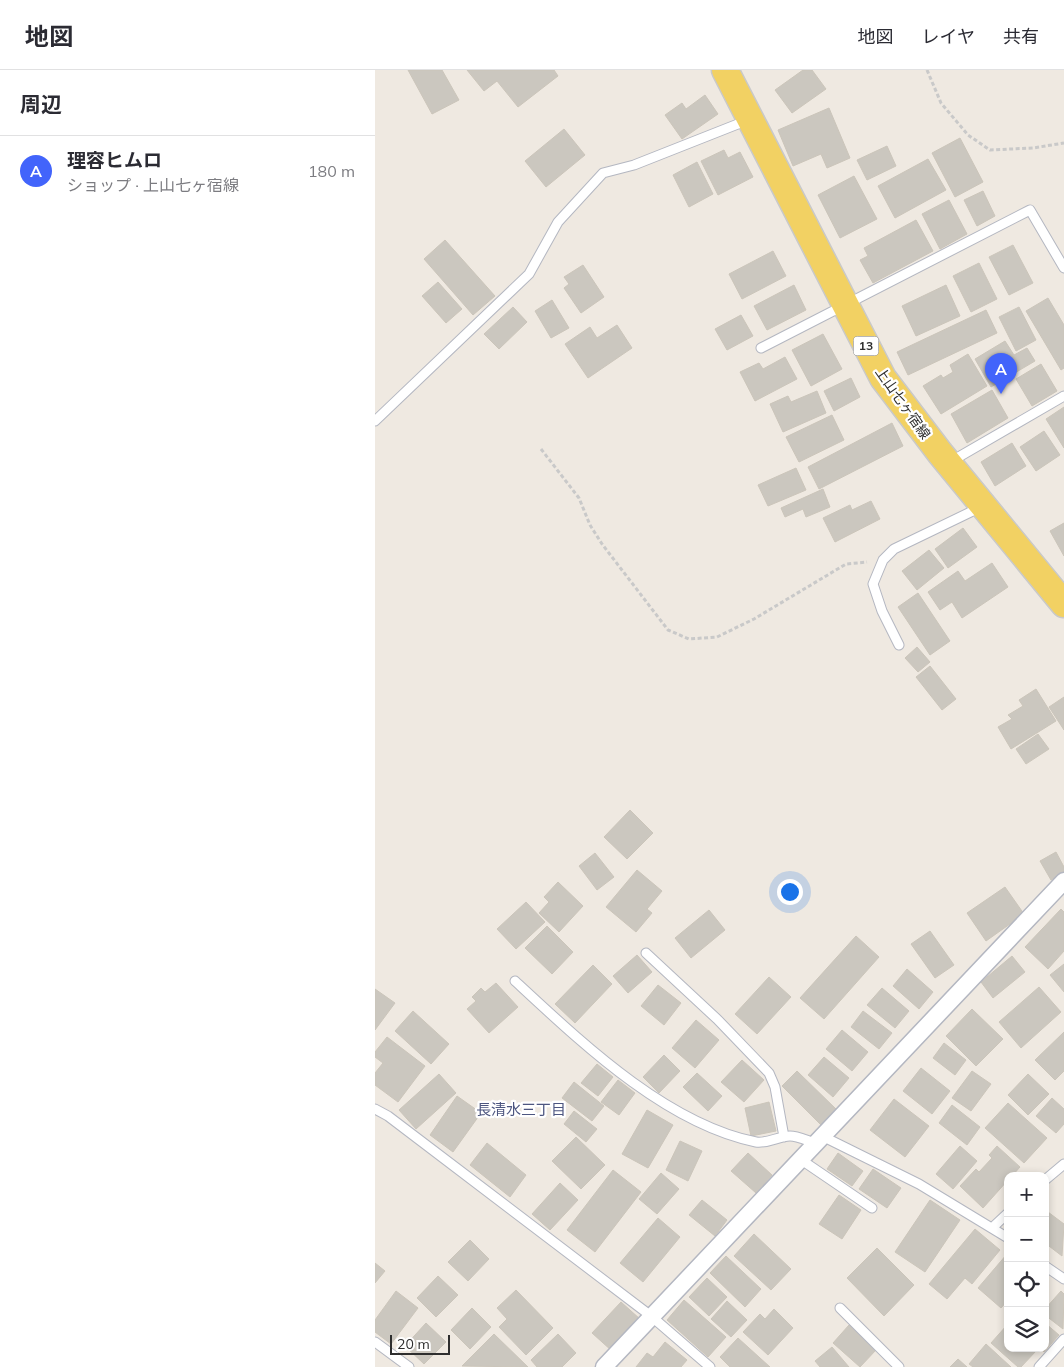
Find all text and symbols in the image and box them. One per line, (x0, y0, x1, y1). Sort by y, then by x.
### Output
text: 地図 (25, 21, 73, 51)
text: 地図 (858, 25, 894, 48)
text: レイヤ (922, 25, 975, 48)
text: 共有 (1003, 25, 1039, 48)
text: 周辺 (20, 91, 62, 117)
text: 理容ヒムロ (67, 148, 162, 172)
text: A (30, 161, 42, 181)
text: 180 m (308, 161, 355, 181)
text: ショップ · 上山七ヶ宿線 (67, 175, 239, 195)
road number: 13 (853, 336, 879, 356)
pin: A (985, 353, 1017, 394)
street label: 上山七ヶ宿線 (872, 363, 934, 443)
your location (777, 879, 803, 905)
district label: 長清水三丁目 (476, 1100, 566, 1119)
map controls (1004, 1172, 1049, 1352)
button: + (1004, 1172, 1049, 1217)
button: − (1004, 1217, 1049, 1262)
button: locate (1004, 1262, 1049, 1307)
button: layers (1004, 1307, 1049, 1352)
scale bar (390, 1332, 450, 1355)
text: 20 m (397, 1335, 430, 1353)

